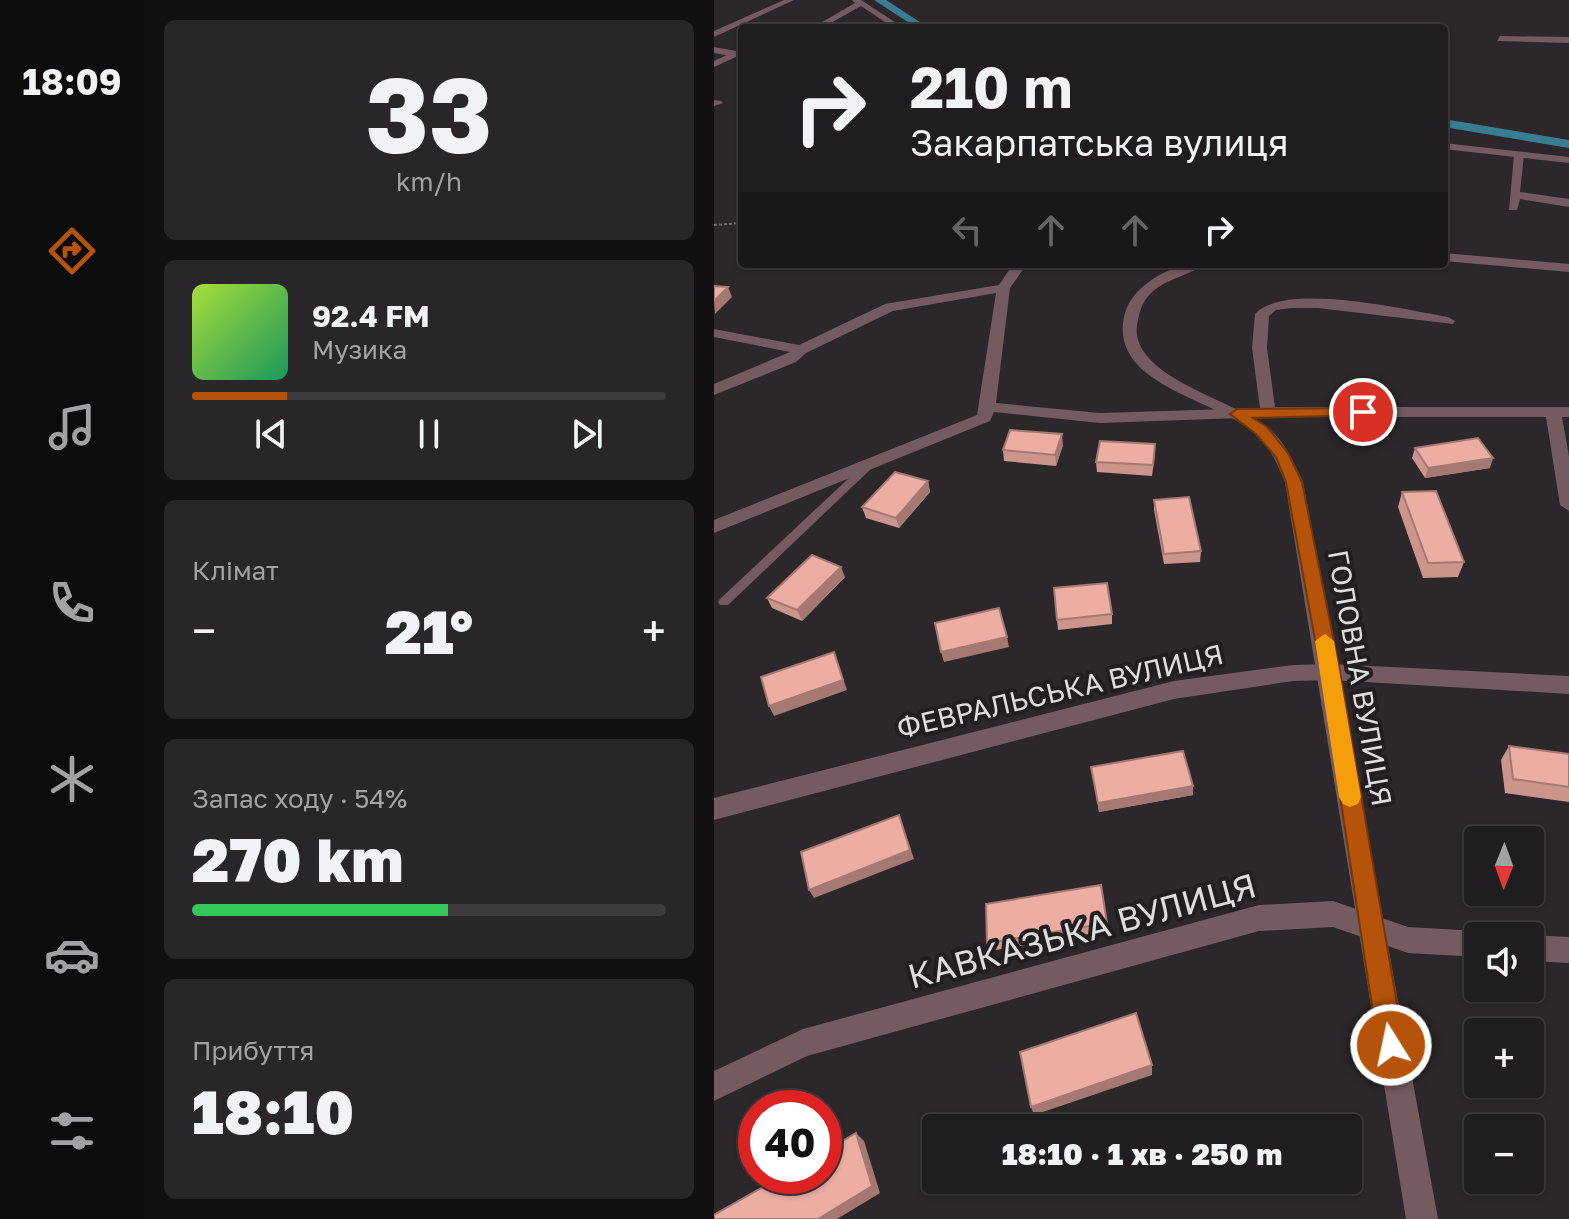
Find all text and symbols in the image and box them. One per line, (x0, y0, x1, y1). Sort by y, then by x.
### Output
text: 33 (366, 51, 492, 176)
text: 210 m (910, 53, 1072, 120)
icon: right (778, 56, 882, 160)
text: 18:09 (22, 60, 122, 103)
text: Закарпатська вулиця (910, 121, 1289, 164)
text: km/h (396, 166, 462, 197)
icon: left (945, 208, 989, 252)
icon: ahead (1029, 208, 1073, 252)
icon: ahead (1113, 208, 1157, 252)
icon: right (1197, 208, 1241, 252)
icon: directions (44, 223, 100, 279)
text: 92.4 FM (312, 298, 430, 334)
text: Музика (312, 334, 407, 365)
pin (1329, 378, 1397, 446)
icon: arrive (1341, 390, 1385, 434)
icon: music (44, 399, 100, 455)
icon: previous (249, 412, 293, 456)
icon: pause (407, 412, 451, 456)
icon: next (565, 412, 609, 456)
street label: ГОЛОВНА ВУЛИЦЯ (1322, 547, 1399, 808)
text: Клімат (192, 555, 279, 586)
icon: phone (44, 575, 100, 631)
text: 21° (385, 595, 473, 667)
text: − (192, 604, 216, 657)
text: + (642, 604, 666, 657)
street label: ФЕВРАЛЬСЬКА ВУЛИЦЯ (894, 637, 1226, 744)
icon: climate (44, 751, 100, 807)
text: Запас ходу · 54% (192, 783, 407, 814)
text: 270 km (192, 823, 404, 895)
north arrow (1464, 826, 1544, 906)
map controls (1464, 826, 1544, 1194)
street label: КАВКАЗЬКА ВУЛИЦЯ (903, 864, 1260, 996)
button: sound (1464, 922, 1544, 1002)
icon: car (44, 927, 100, 983)
position arrow (1349, 1003, 1433, 1087)
button: + (1464, 1018, 1544, 1098)
text: Прибуття (192, 1035, 314, 1066)
text: 18:10 (192, 1075, 354, 1147)
speed limit sign: 40 (738, 1090, 842, 1194)
icon: filters (44, 1103, 100, 1159)
button: − (1464, 1114, 1544, 1194)
text: 18:10 · 1 хв · 250 m (1002, 1136, 1282, 1172)

